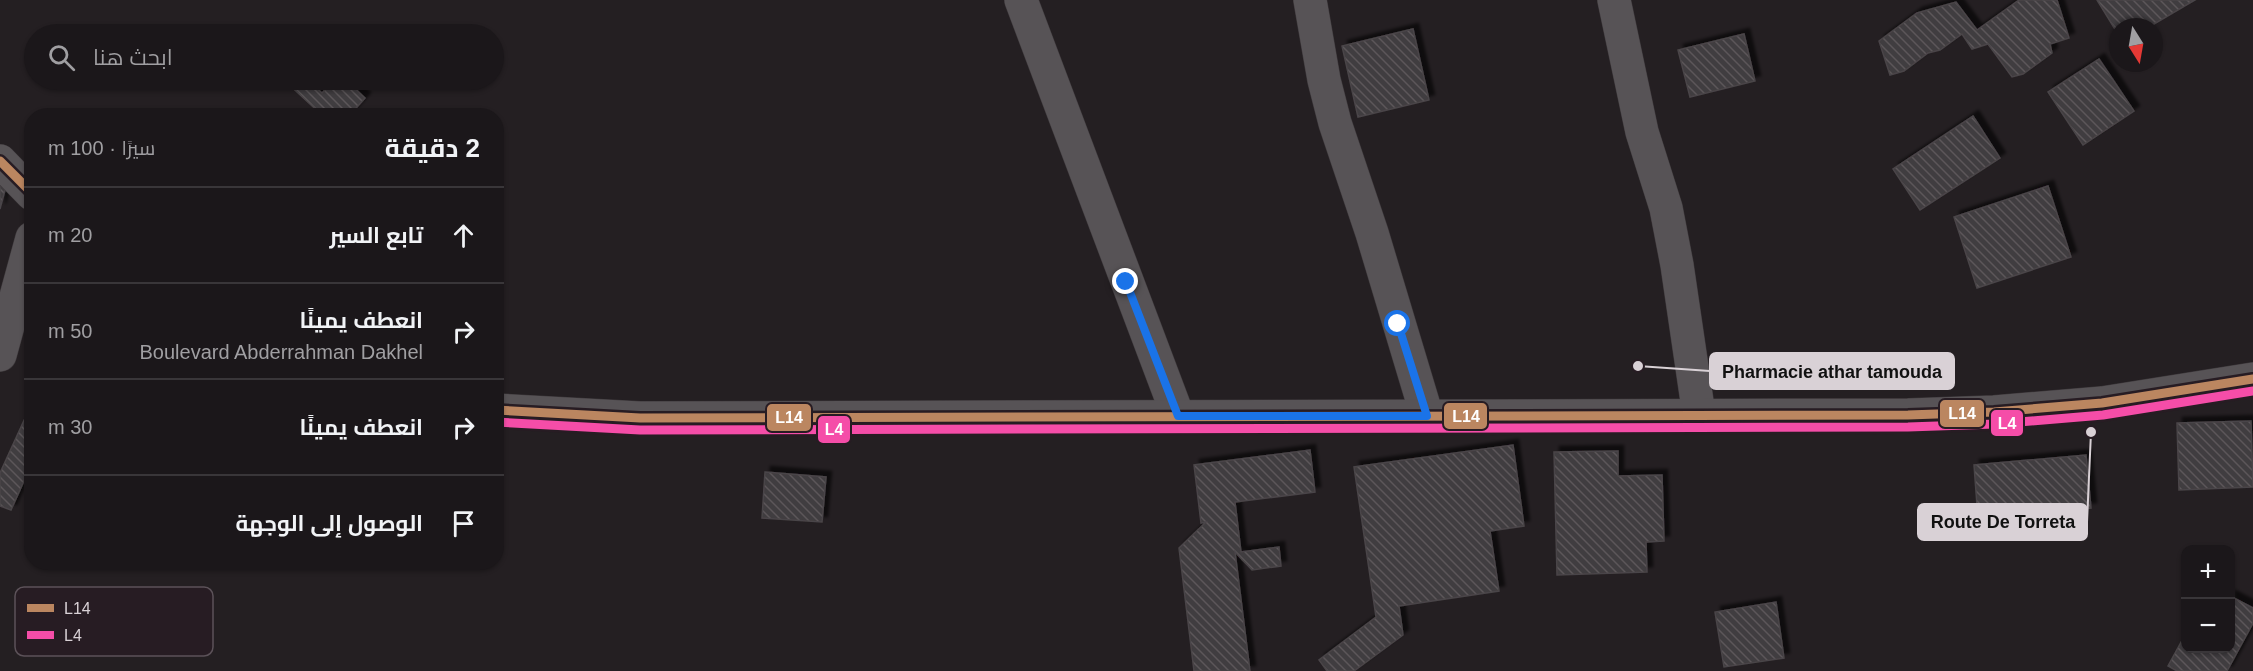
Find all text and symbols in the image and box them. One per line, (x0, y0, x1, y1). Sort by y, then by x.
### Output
north arrow (2109, 18, 2163, 72)
search box (24, 24, 504, 90)
icon: search (45, 41, 78, 74)
text: ابحث هنا (93, 45, 173, 70)
text: 2 دقيقة (385, 133, 480, 163)
text: سيرًا · 100 m (48, 137, 155, 159)
icon: ahead (447, 219, 480, 252)
text: تابع السير (329, 223, 423, 248)
text: 20 m (48, 224, 92, 246)
route end (1112, 268, 1138, 294)
text: انعطف يمينًا (300, 308, 423, 333)
route start (1384, 310, 1410, 336)
icon: right (447, 315, 480, 348)
text: 50 m (48, 320, 92, 342)
text: Boulevard Abderrahman Dakhel (139, 341, 423, 363)
callout: Pharmacie athar tamouda (1710, 353, 1954, 389)
text: Pharmacie athar tamouda (1722, 362, 1943, 382)
line badge: L14 (1939, 399, 1985, 428)
line badge: L14 (1443, 402, 1488, 430)
line badge: L14 (766, 403, 812, 432)
text: L14 (1948, 405, 1976, 422)
text: L14 (1452, 408, 1480, 425)
text: L14 (775, 409, 803, 426)
line badge: L4 (1990, 409, 2024, 437)
icon: right (447, 411, 480, 444)
text: انعطف يمينًا (300, 415, 423, 440)
line badge: L4 (817, 415, 851, 444)
text: L4 (1998, 415, 2016, 432)
text: 30 m (48, 416, 92, 438)
text: L4 (825, 421, 843, 438)
callout: Route De Torreta (1918, 504, 2087, 540)
icon: arrive (447, 507, 480, 540)
text: الوصول إلى الوجهة (236, 511, 423, 536)
text: Route De Torreta (1931, 512, 2076, 532)
map controls (2181, 545, 2235, 653)
button: + (2181, 545, 2235, 599)
legend (15, 587, 213, 656)
button: − (2181, 599, 2235, 653)
text: L14 (64, 600, 91, 617)
text: L4 (64, 627, 82, 644)

